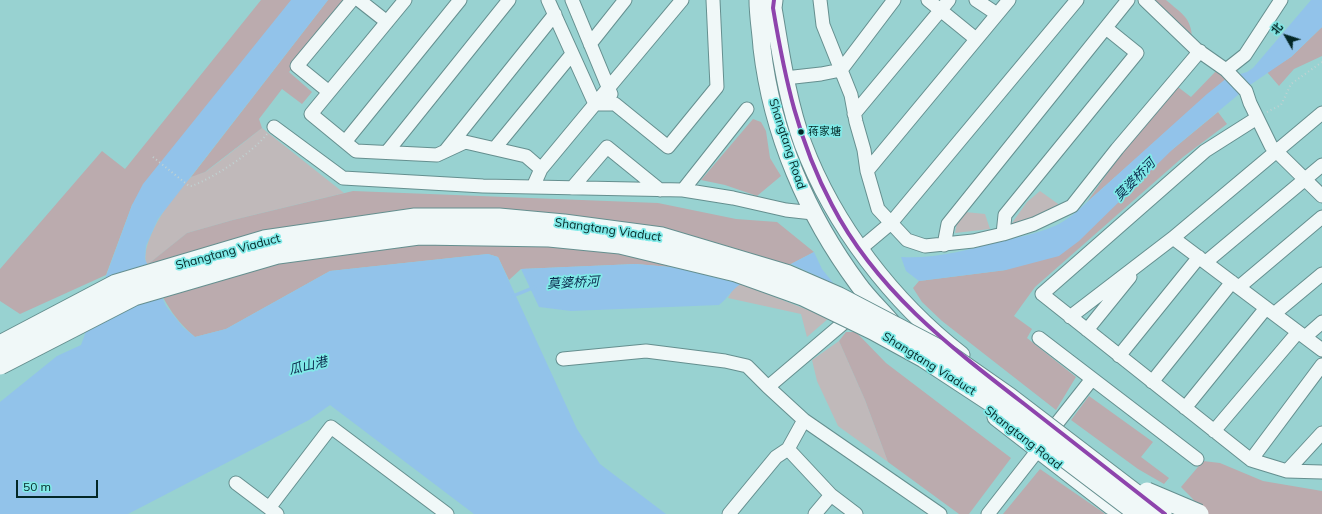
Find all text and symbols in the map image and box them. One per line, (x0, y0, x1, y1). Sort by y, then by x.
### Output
north arrow (1266, 16, 1306, 56)
text: 北 (1268, 20, 1286, 37)
street label: Shangtang Road (766, 97, 808, 191)
place label: 蒋家塘 (808, 125, 841, 139)
marker: 蒋家塘 (796, 127, 806, 137)
water label: 莫婆桥河 (1111, 156, 1159, 204)
street label: Shangtang Viaduct (554, 215, 662, 245)
street label: Shangtang Viaduct (174, 231, 282, 273)
water label: 莫婆桥河 (547, 274, 599, 292)
street label: Shangtang Viaduct (880, 329, 978, 399)
water label: 瓜山港 (287, 354, 329, 378)
street label: Shangtang Road (981, 403, 1065, 473)
scale bar (18, 472, 100, 498)
text: 50 m (23, 479, 51, 494)

